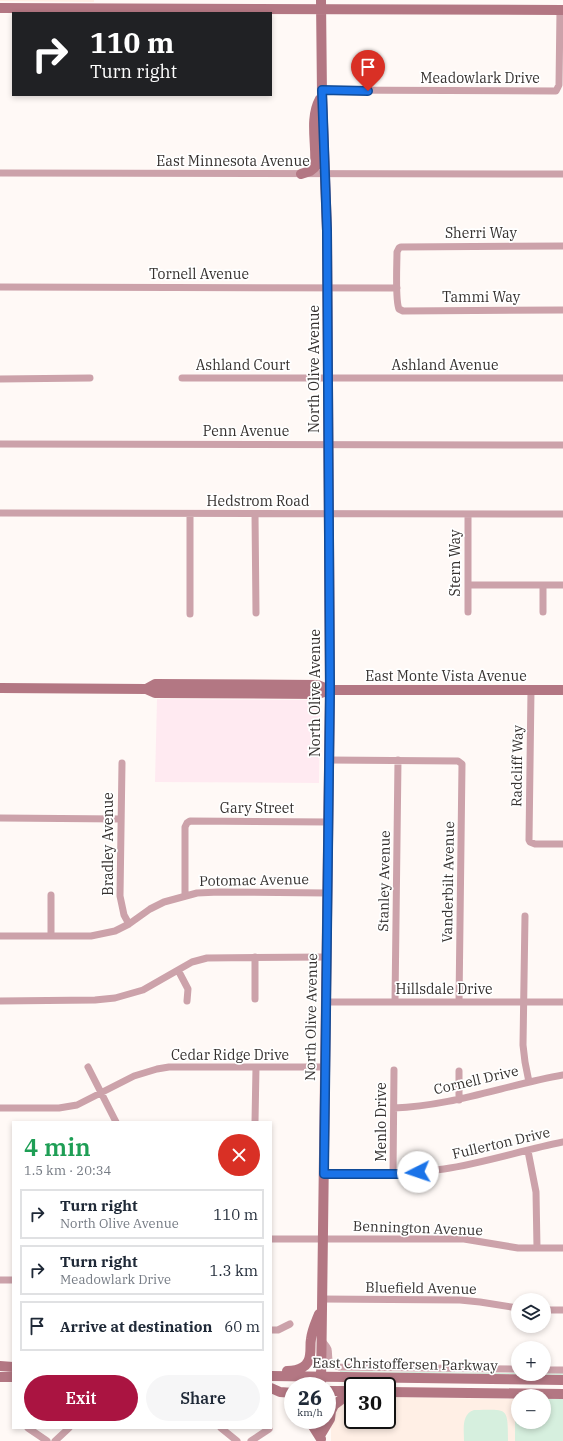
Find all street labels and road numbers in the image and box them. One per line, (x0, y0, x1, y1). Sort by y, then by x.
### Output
street label: Meadowlark Drive (420, 69, 540, 87)
street label: East Minnesota Avenue (156, 152, 310, 170)
street label: Sherri Way (445, 224, 518, 242)
street label: Tornell Avenue (149, 265, 249, 283)
street label: Tammi Way (442, 288, 521, 306)
street label: North Olive Avenue (305, 305, 323, 433)
street label: Ashland Court (196, 356, 290, 374)
street label: Ashland Avenue (392, 356, 498, 374)
street label: Penn Avenue (203, 422, 289, 440)
street label: Hedstrom Road (207, 492, 310, 510)
street label: Stern Way (446, 529, 464, 596)
street label: North Olive Avenue (306, 629, 324, 757)
street label: East Monte Vista Avenue (365, 667, 527, 685)
street label: Radcliff Way (507, 724, 527, 807)
street label: Bradley Avenue (99, 792, 117, 896)
street label: Gary Street (220, 799, 294, 817)
street label: Vanderbilt Avenue (438, 821, 458, 943)
street label: Stanley Avenue (374, 830, 394, 932)
street label: Potomac Avenue (199, 870, 309, 890)
street label: North Olive Avenue (301, 953, 321, 1081)
street label: Hillsdale Drive (395, 980, 493, 998)
street label: Cedar Ridge Drive (171, 1046, 289, 1064)
street label: Cornell Drive (432, 1062, 520, 1098)
street label: Menlo Drive (372, 1082, 390, 1162)
street label: Fullerton Drive (450, 1123, 552, 1163)
street label: Bennington Avenue (353, 1217, 483, 1239)
street label: Bluefield Avenue (365, 1278, 477, 1298)
street label: East Christoffersen Parkway (312, 1353, 498, 1375)

